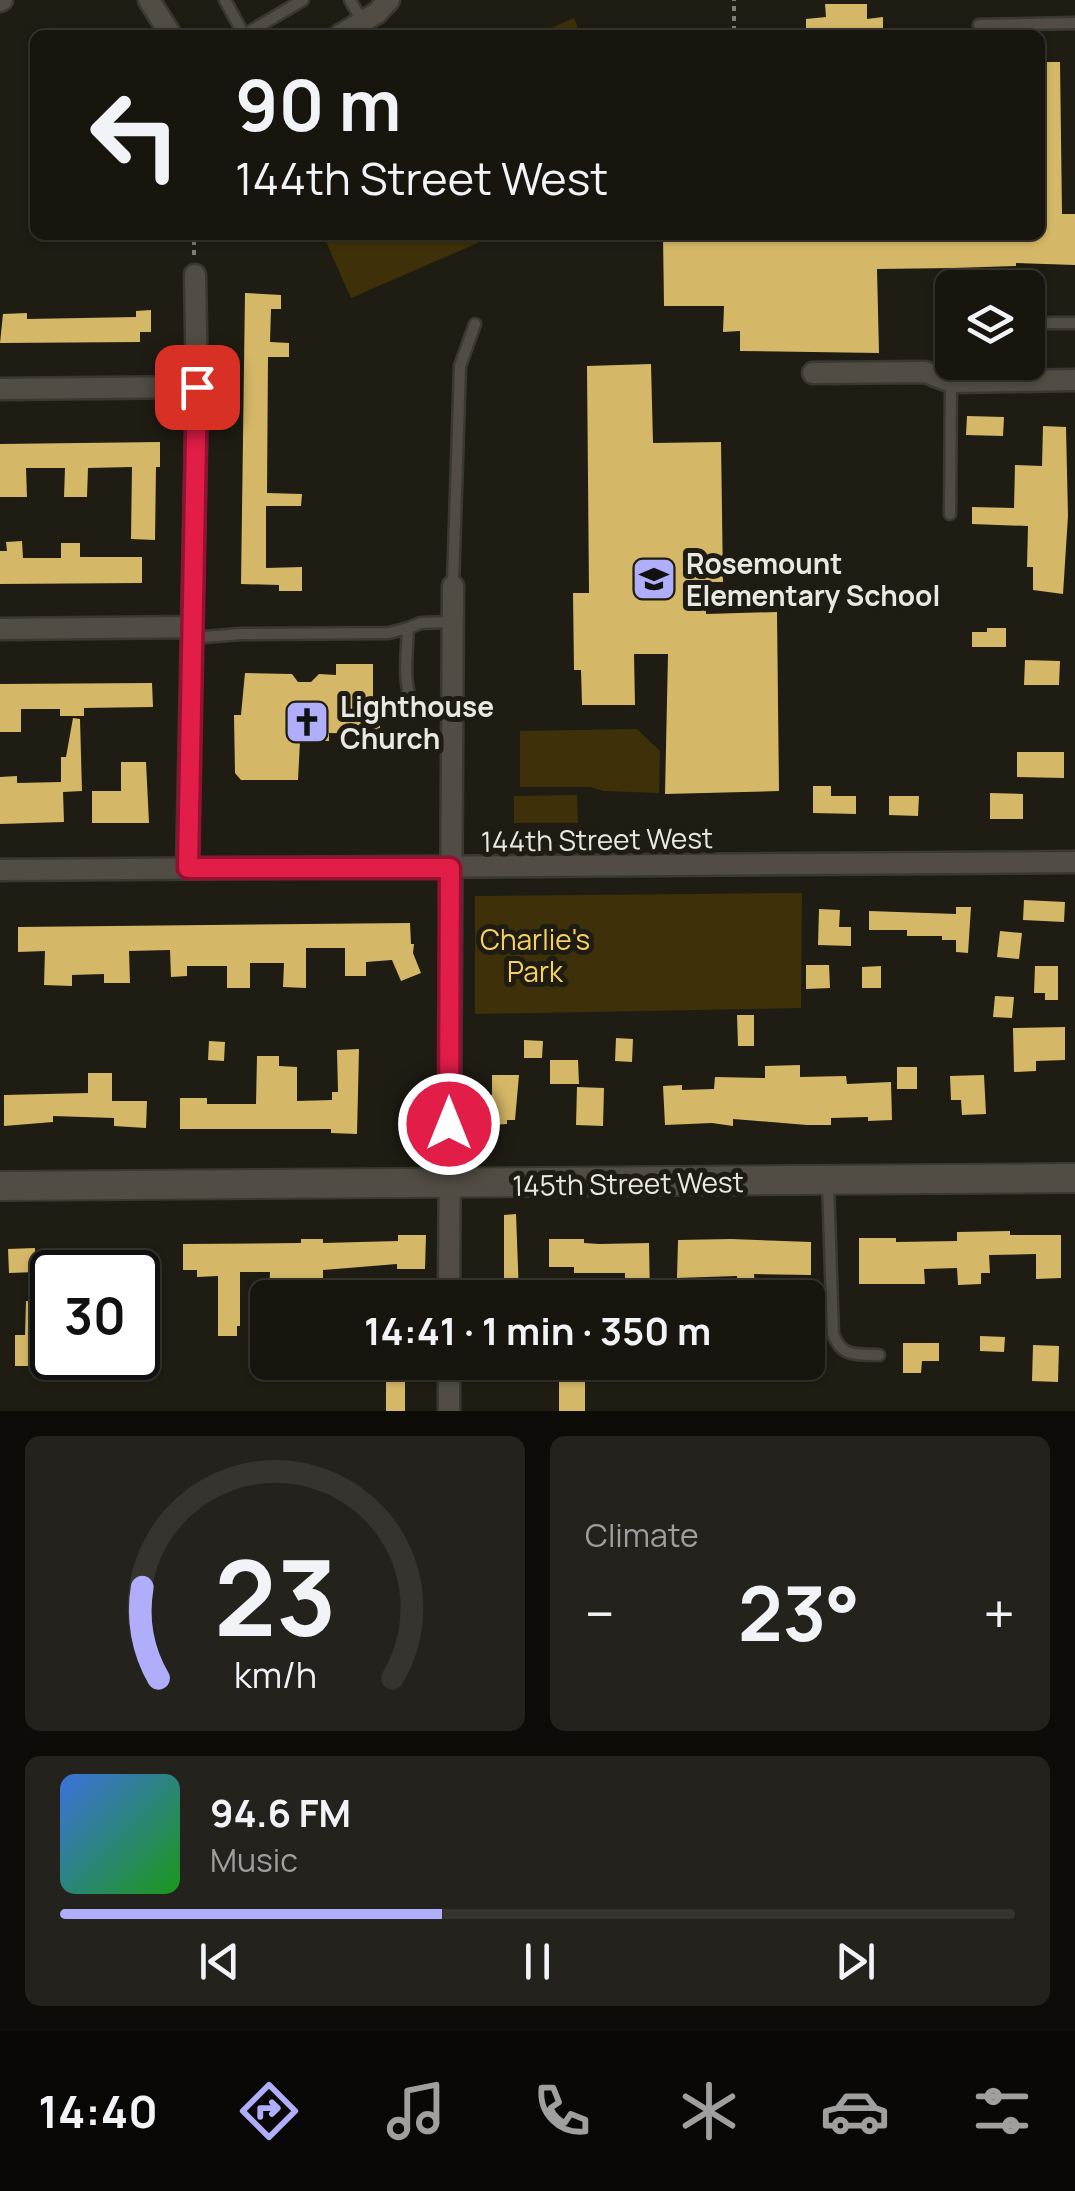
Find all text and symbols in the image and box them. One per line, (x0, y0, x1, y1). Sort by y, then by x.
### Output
text: 90 m (235, 56, 402, 152)
icon: left (70, 70, 200, 200)
text: 144th Street West (235, 147, 608, 209)
map controls (935, 270, 1045, 380)
button: layers (935, 270, 1045, 380)
pin (155, 345, 240, 430)
icon: arrive (170, 360, 225, 415)
place label: Rosemount Elementary School (686, 544, 940, 614)
school or university icon: Rosemount Elementary School (631, 556, 677, 602)
place label: Lighthouse Church (340, 687, 494, 757)
church icon: Lighthouse Church (284, 699, 330, 745)
street label: 144th Street West (481, 818, 713, 860)
park label: Charlie's Park (480, 920, 590, 990)
position arrow (397, 1072, 501, 1176)
street label: 145th Street West (512, 1162, 744, 1204)
speed limit sign: 30 (30, 1250, 160, 1380)
text: 14:41 · 1 min · 350 m (364, 1304, 711, 1356)
text: Climate (585, 1513, 699, 1557)
text: 23 (214, 1525, 336, 1667)
text: 23° (738, 1561, 860, 1664)
text: − (585, 1575, 615, 1651)
text: + (983, 1575, 1015, 1651)
text: km/h (233, 1650, 317, 1699)
text: 94.6 FM (210, 1786, 351, 1838)
text: Music (210, 1838, 298, 1882)
icon: previous (192, 1934, 247, 1989)
icon: pause (510, 1934, 565, 1989)
icon: next (828, 1934, 883, 1989)
icon: directions (234, 2076, 304, 2146)
icon: music (381, 2076, 451, 2146)
icon: phone (527, 2076, 597, 2146)
icon: climate (674, 2076, 744, 2146)
icon: car (820, 2076, 890, 2146)
icon: filters (967, 2076, 1037, 2146)
text: 14:40 (38, 2080, 158, 2142)

